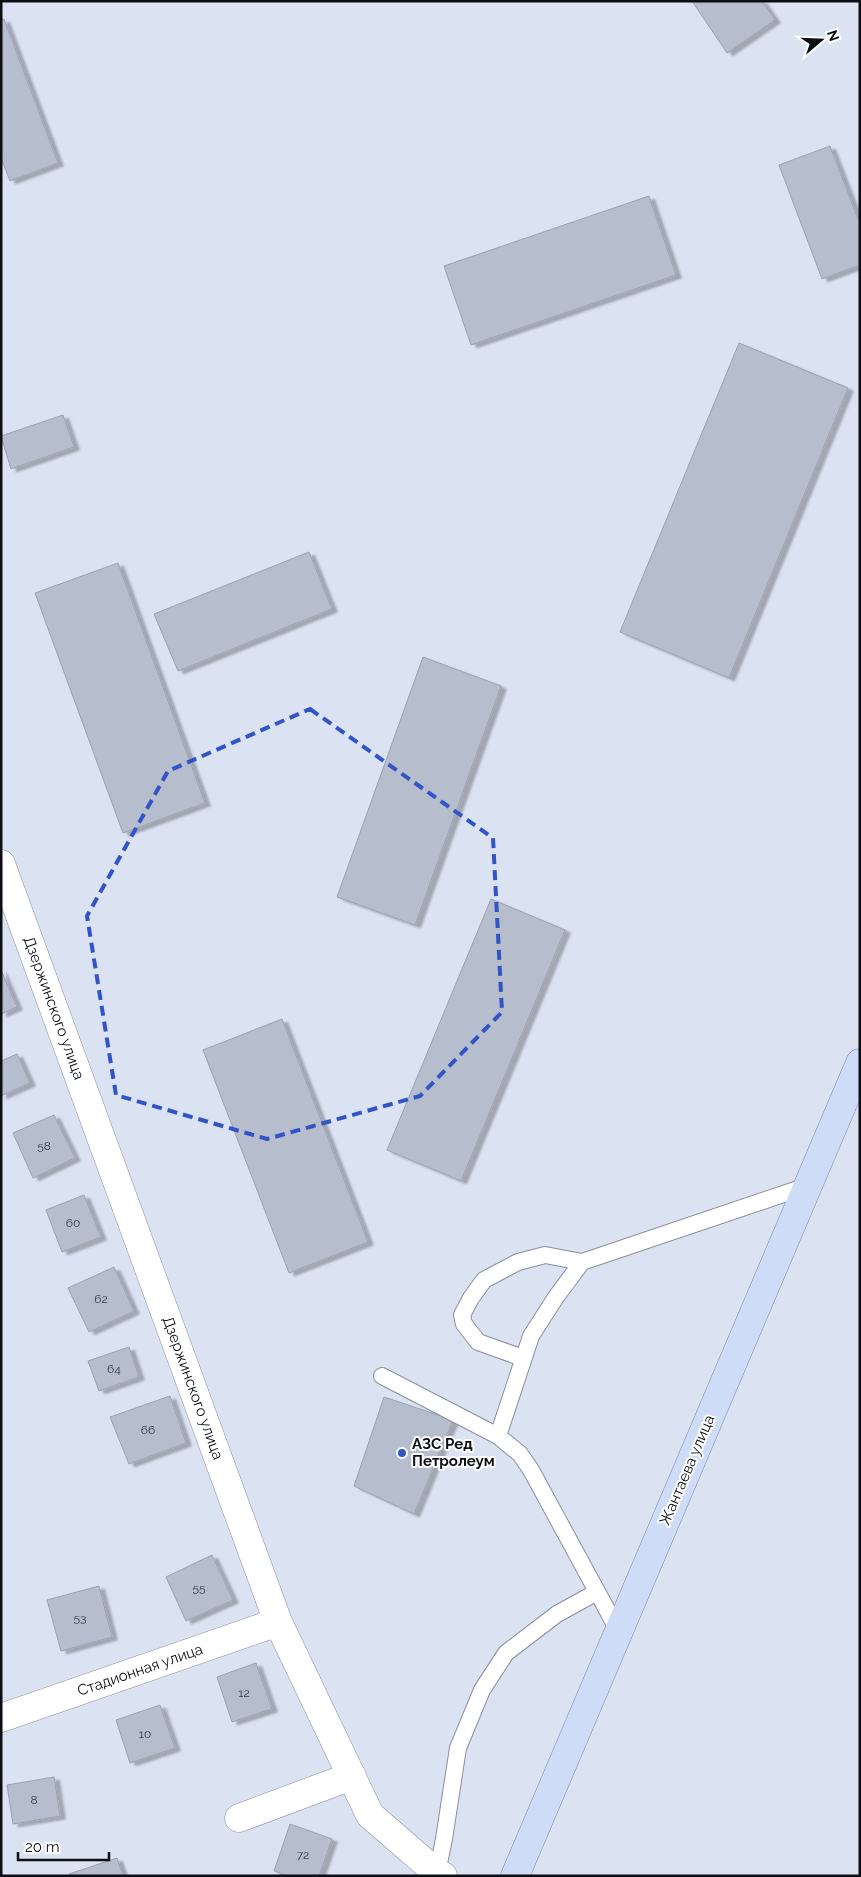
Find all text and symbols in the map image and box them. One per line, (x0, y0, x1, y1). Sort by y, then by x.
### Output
north arrow (796, 15, 846, 65)
text: N (824, 28, 843, 43)
street label: Дзержинского улица (20, 934, 88, 1082)
house number: 58 (37, 1139, 51, 1153)
house number: 60 (66, 1216, 80, 1230)
house number: 62 (94, 1292, 108, 1306)
street label: Дзержинского улица (159, 1314, 227, 1462)
house number: 64 (107, 1362, 121, 1376)
street label: Жантаева улица (656, 1412, 718, 1528)
house number: 66 (141, 1423, 155, 1437)
place label: АЗС Ред Петролеум (412, 1435, 495, 1470)
marker: АЗС Ред Петролеум (396, 1447, 408, 1459)
house number: 55 (192, 1581, 206, 1595)
house number: 53 (74, 1611, 86, 1625)
street label: Стадионная улица (75, 1640, 205, 1700)
house number: 12 (238, 1686, 250, 1700)
house number: 10 (139, 1727, 151, 1741)
house number: 8 (30, 1793, 38, 1807)
scale bar (18, 1830, 109, 1862)
text: 20 m (25, 1838, 60, 1856)
house number: 72 (297, 1848, 309, 1862)

